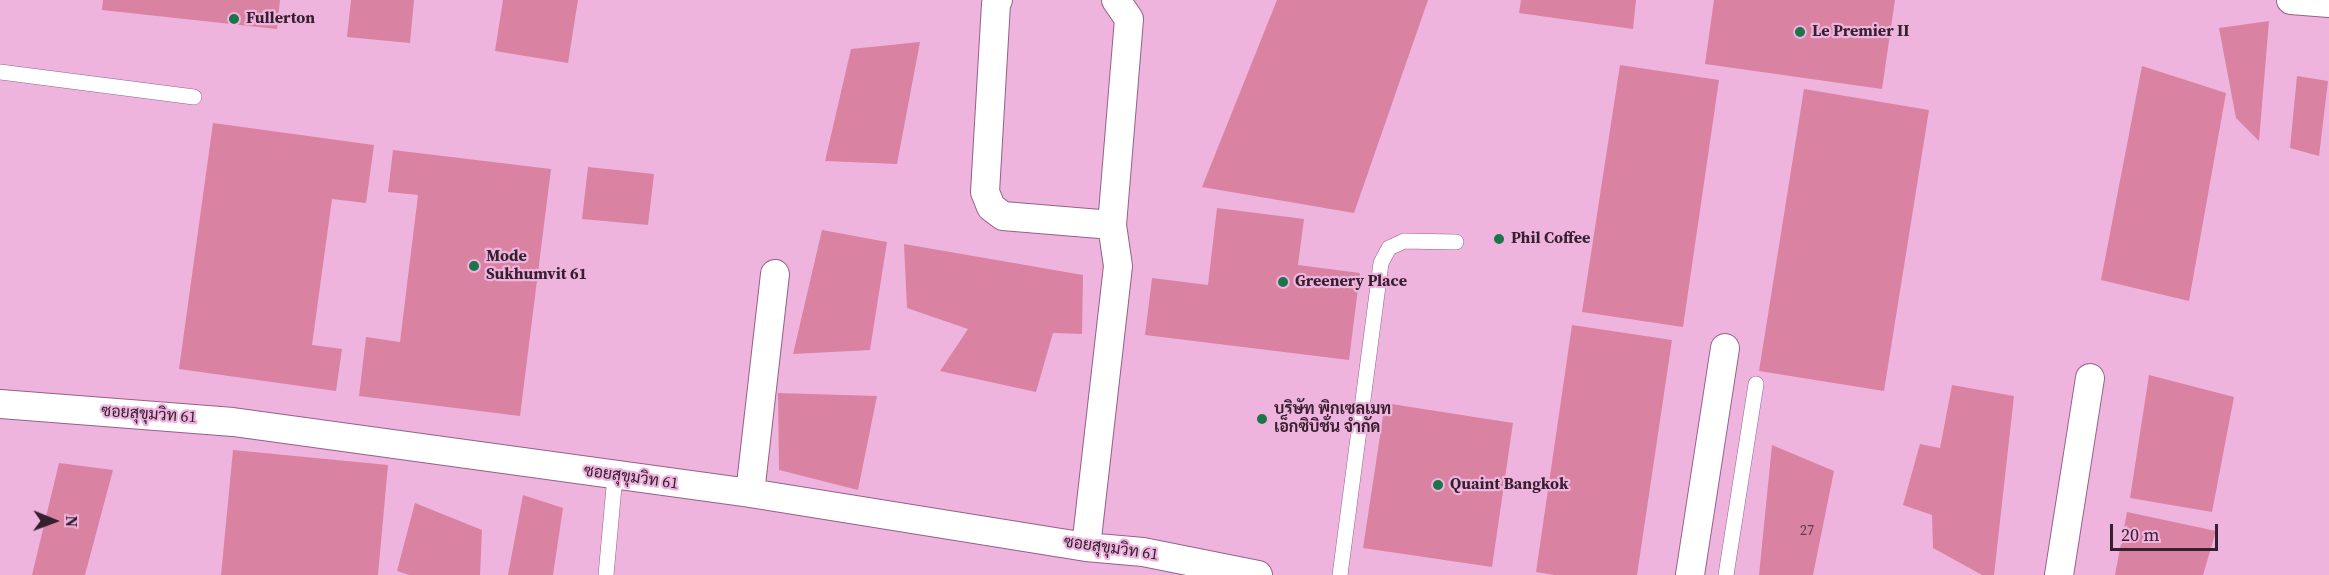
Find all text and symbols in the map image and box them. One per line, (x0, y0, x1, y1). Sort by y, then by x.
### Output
place label: Fullerton (246, 9, 315, 29)
marker: Fullerton (227, 12, 241, 26)
place label: Le Premier II (1812, 22, 1909, 42)
marker: Le Premier II (1793, 25, 1807, 39)
place label: Phil Coffee (1511, 229, 1590, 249)
marker: Phil Coffee (1492, 232, 1506, 246)
place label: Mode Sukhumvit 61 (486, 247, 587, 285)
marker: Mode Sukhumvit 61 (467, 259, 481, 273)
place label: Greenery Place (1295, 272, 1407, 292)
marker: Greenery Place (1276, 275, 1290, 289)
place label: บริษัท พิกเซลเมท เอ็กซิบิชั่น จำกัด (1274, 400, 1391, 438)
street label: ซอยสุขุมวิท 61 (101, 402, 197, 428)
marker: บริษัท พิกเซลเมท เอ็กซิบิชั่น จำกัด (1255, 412, 1269, 426)
street label: ซอยสุขุมวิท 61 (582, 462, 680, 494)
place label: Quaint Bangkok (1450, 475, 1569, 495)
marker: Quaint Bangkok (1431, 478, 1445, 492)
north arrow (24, 491, 84, 551)
scale bar (2113, 512, 2221, 550)
text: N (61, 515, 83, 527)
text: 20 m (2121, 522, 2159, 547)
house number: 27 (1800, 523, 1814, 539)
street label: ซอยสุขุมวิท 61 (1062, 533, 1160, 565)

